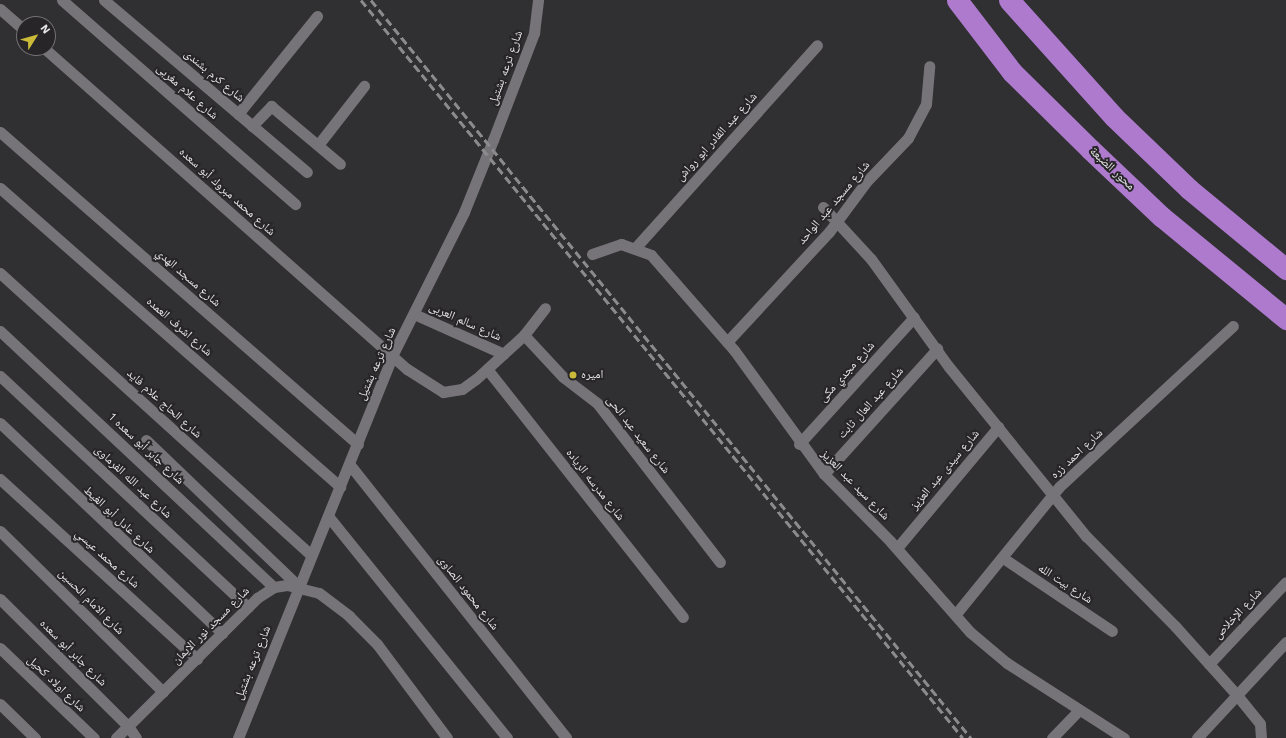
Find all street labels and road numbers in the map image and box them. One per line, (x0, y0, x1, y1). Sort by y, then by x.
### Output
street label: شارع ترعه بشتيل (486, 29, 526, 107)
street label: شارع كرم بشندى (181, 47, 247, 105)
street label: شارع علام مغربى (153, 61, 221, 123)
street label: شارع عبد القادر ابو رواش (673, 90, 761, 184)
street label: محور الضبعة (1086, 144, 1138, 194)
street label: شارع محمد مبروك أبو سعده (176, 145, 278, 239)
street label: شارع مسجد عبد الواحد (795, 158, 873, 248)
street label: شارع مسجد الهدي (153, 246, 223, 310)
street label: شارع اشرف العمده (143, 294, 215, 360)
street label: شارع سالم العربى (427, 300, 503, 344)
street label: شارع ترعه بشتيل (354, 325, 400, 403)
street label: شارع مجدي مكى (816, 339, 878, 405)
street label: شارع عبد العال ثابت (835, 364, 907, 442)
street label: شارع الحاج علام فايد (123, 366, 205, 442)
street label: شارع سعيد عبد الحى (603, 393, 673, 477)
street label: شارع جابر أبو سعده 1 (105, 410, 187, 488)
street label: شارع احمد زره (1048, 426, 1106, 482)
street label: شارع سيدى عبد العزيز (907, 427, 983, 513)
street label: شارع عبد الله الفرماوى (91, 442, 175, 522)
street label: شارع مدرسه الرياده (562, 446, 628, 524)
street label: شارع سيد عبد العزيز (818, 447, 892, 523)
street label: شارع عادل أبو الغيط (80, 483, 158, 557)
street label: شارع محمد عيسي (72, 526, 142, 592)
street label: شارع محمود الصاوى (434, 553, 502, 633)
street label: شارع بيت الله (1035, 561, 1095, 607)
street label: شارع الامام الحسين (55, 566, 127, 638)
street label: شارع مسجد نور الايمان (169, 584, 253, 668)
street label: شارع الإخلاص (1211, 586, 1265, 642)
street label: شارع جابر أبو سعده (36, 616, 110, 690)
street label: شارع ترعه بشتيل (232, 624, 274, 702)
street label: شارع اولاد كحيل (24, 653, 88, 715)

